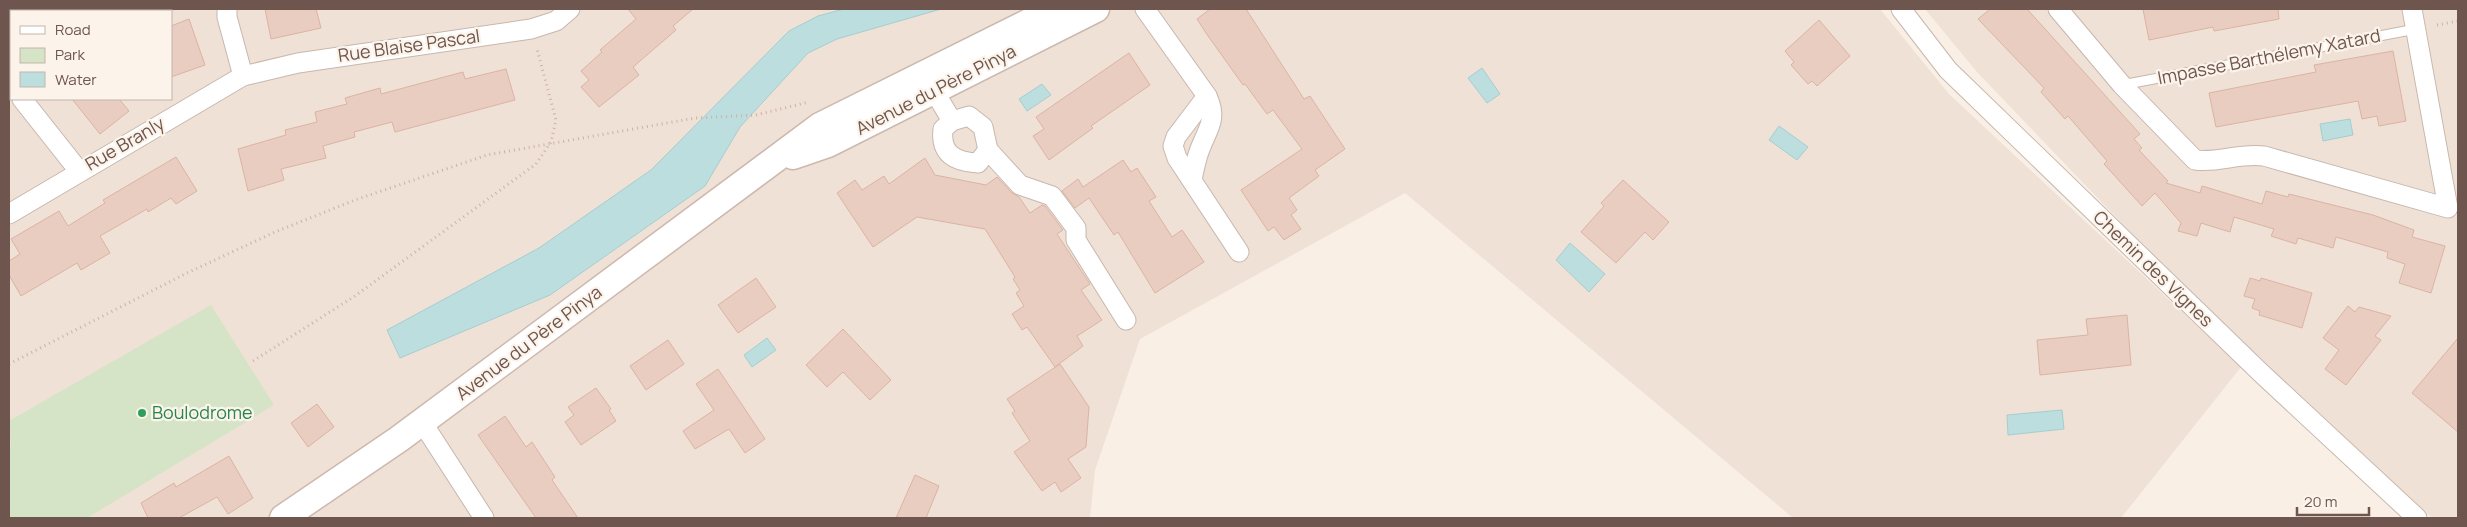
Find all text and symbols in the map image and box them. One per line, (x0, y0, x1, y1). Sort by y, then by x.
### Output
legend (10, 10, 172, 100)
text: Road (55, 19, 91, 40)
street label: Rue Blaise Pascal (336, 23, 481, 67)
street label: Impasse Barthélemy Xatard (2155, 23, 2382, 89)
street label: Avenue du Père Pinya (851, 38, 1020, 140)
text: Park (55, 44, 85, 65)
text: Water (55, 69, 97, 90)
street label: Rue Branly (81, 111, 169, 175)
street label: Chemin des Vignes (2089, 205, 2219, 332)
street label: Avenue du Père Pinya (451, 279, 606, 405)
place label: Boulodrome (152, 400, 253, 424)
marker: Boulodrome (136, 407, 148, 419)
scale bar (2297, 484, 2370, 516)
text: 20 m (2304, 491, 2337, 512)

